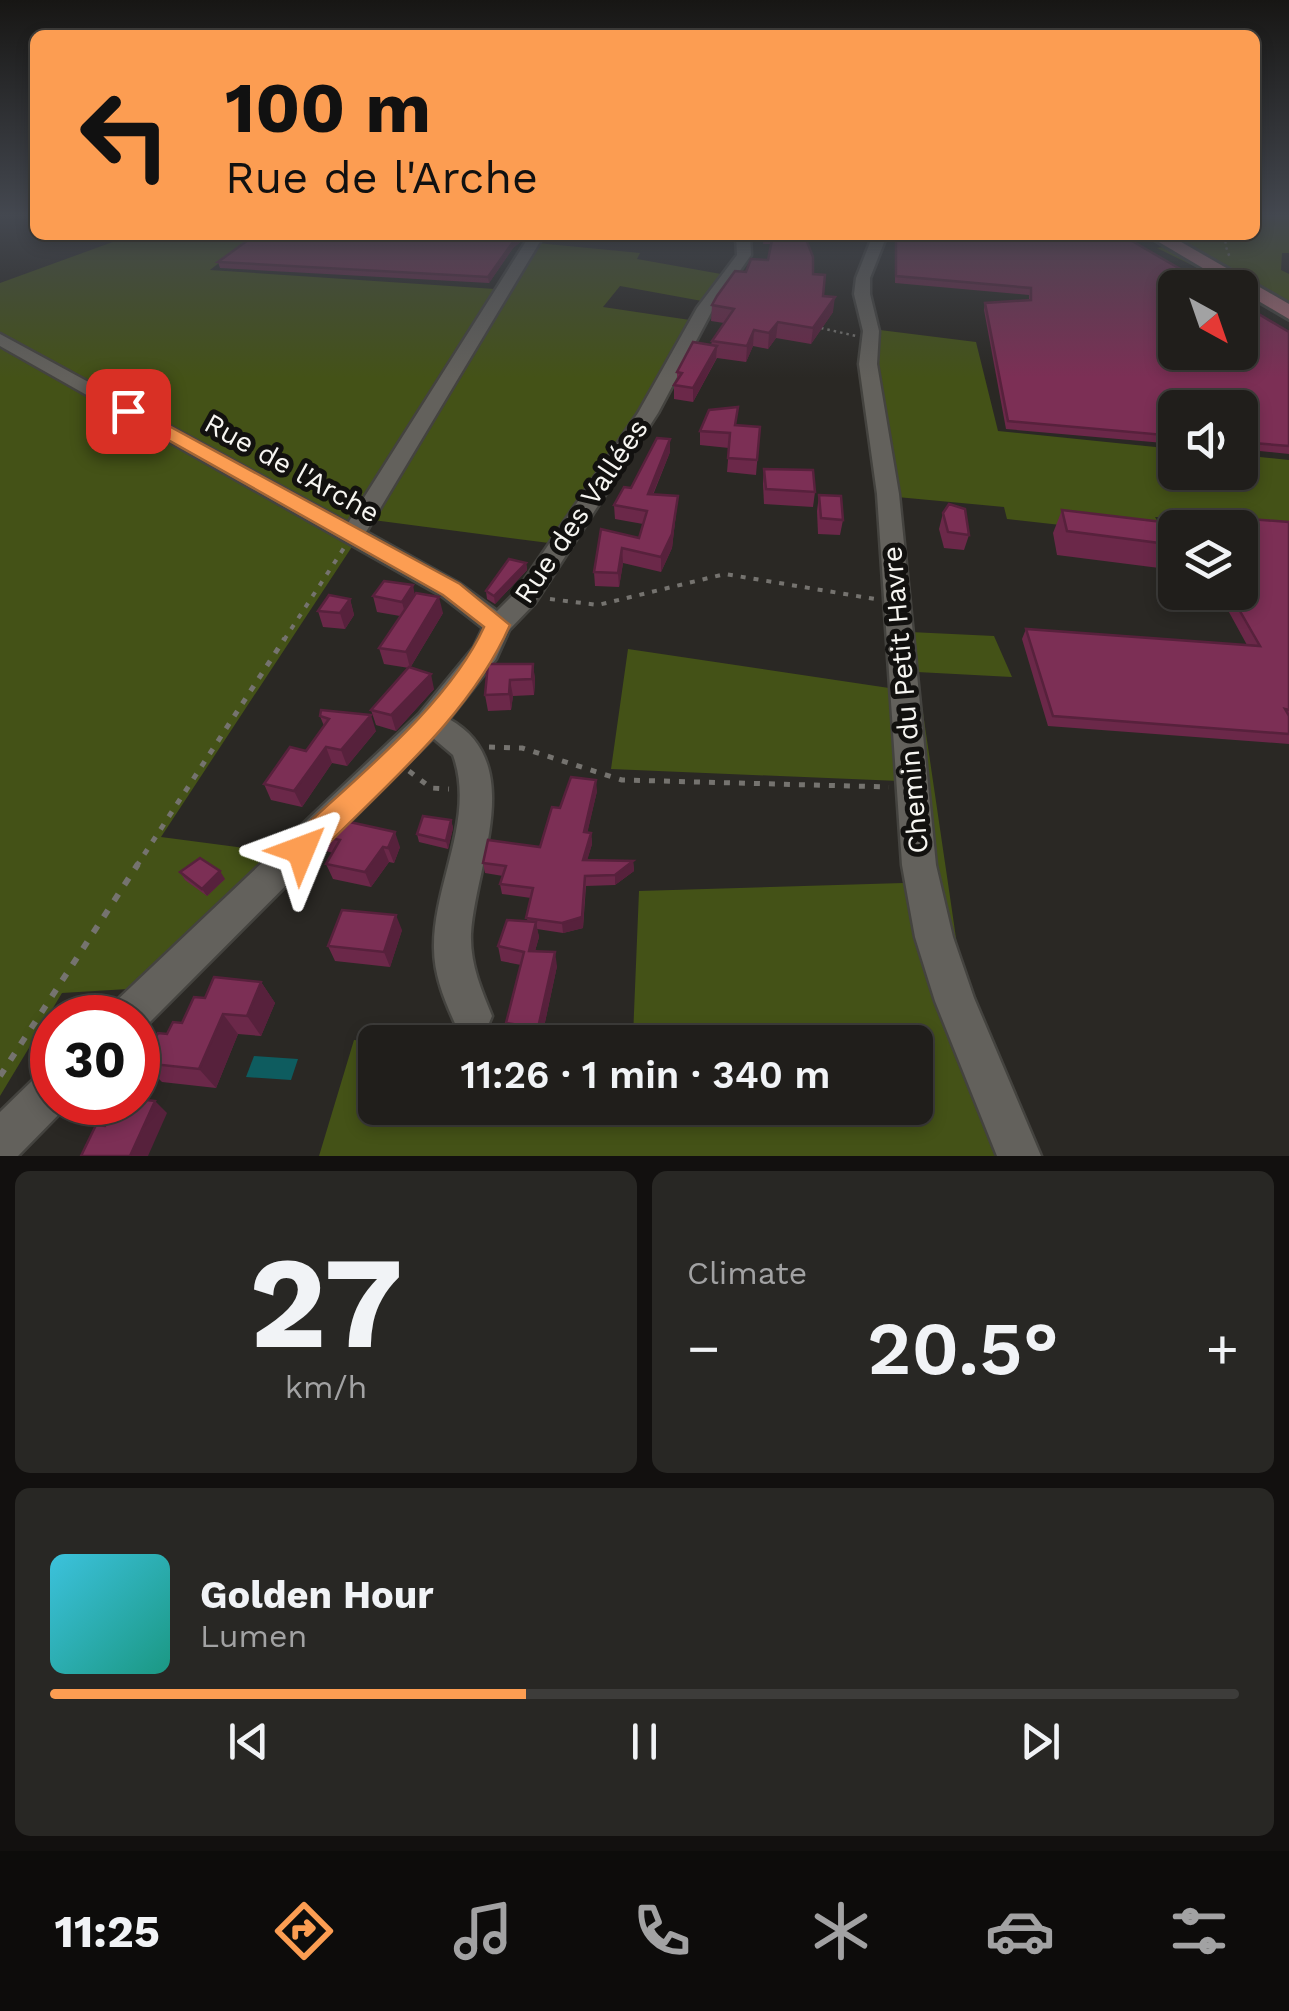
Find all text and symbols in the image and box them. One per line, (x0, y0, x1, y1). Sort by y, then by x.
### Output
text: 100 m (225, 67, 431, 149)
icon: left (60, 70, 190, 200)
text: Rue de l'Arche (225, 151, 538, 204)
north arrow (1158, 270, 1258, 370)
map controls (1158, 270, 1258, 610)
pin (86, 369, 171, 454)
icon: arrive (101, 384, 156, 439)
button: sound (1158, 390, 1258, 490)
street label: Rue de l'Arche (199, 406, 385, 530)
street label: Rue des Vallées (507, 413, 655, 609)
button: layers (1158, 510, 1258, 610)
street label: Chemin du Petit Havre (875, 545, 935, 855)
position arrow (249, 798, 353, 902)
speed limit sign: 30 (30, 995, 160, 1125)
text: 11:26 · 1 min · 340 m (461, 1053, 831, 1097)
text: 27 (249, 1226, 403, 1379)
text: Climate (687, 1254, 807, 1292)
text: 20.5° (867, 1304, 1059, 1392)
text: − (687, 1316, 720, 1380)
text: + (1206, 1316, 1239, 1380)
text: km/h (285, 1368, 367, 1406)
text: Golden Hour (200, 1573, 434, 1617)
text: Lumen (200, 1617, 307, 1655)
icon: previous (221, 1714, 276, 1769)
icon: pause (617, 1714, 672, 1769)
icon: next (1013, 1714, 1068, 1769)
icon: directions (269, 1896, 339, 1966)
icon: music (448, 1896, 518, 1966)
icon: phone (627, 1896, 697, 1966)
icon: climate (806, 1896, 876, 1966)
icon: car (985, 1896, 1055, 1966)
icon: filters (1164, 1896, 1234, 1966)
text: 11:25 (55, 1905, 160, 1958)

